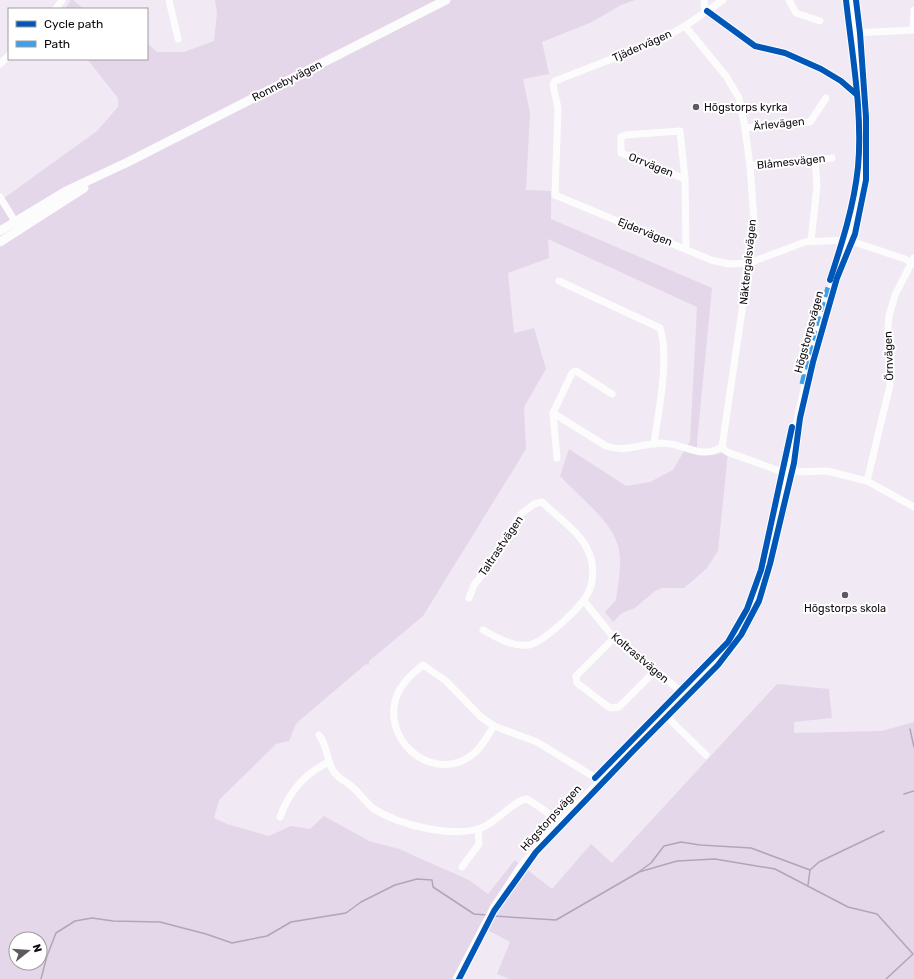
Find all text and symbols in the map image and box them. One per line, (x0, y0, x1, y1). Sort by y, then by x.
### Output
legend (8, 8, 148, 60)
text: Cycle path (44, 17, 103, 31)
street label: Tjädervägen (610, 27, 674, 65)
text: Path (44, 37, 70, 51)
street label: Ronnebyvägen (250, 58, 324, 104)
place label: Högstorps kyrka (704, 101, 788, 114)
marker: Högstorps kyrka (691, 102, 701, 112)
street label: Ärlevägen (753, 115, 805, 133)
street label: Orrvägen (627, 150, 675, 180)
street label: Blåmesvägen (756, 152, 826, 172)
street label: Ejdervägen (616, 215, 674, 249)
street label: Näktergalsvägen (737, 219, 759, 305)
street label: Högstorpsvägen (792, 290, 826, 374)
street label: Örnvägen (882, 331, 896, 381)
street label: Taltrastvägen (476, 513, 526, 579)
marker: Högstorps skola (840, 590, 850, 600)
place label: Högstorps skola (804, 602, 886, 615)
street label: Koltrastvägen (609, 630, 671, 686)
street label: Högstorpsvägen (518, 782, 584, 854)
north arrow (8, 931, 48, 971)
text: N (30, 943, 44, 954)

